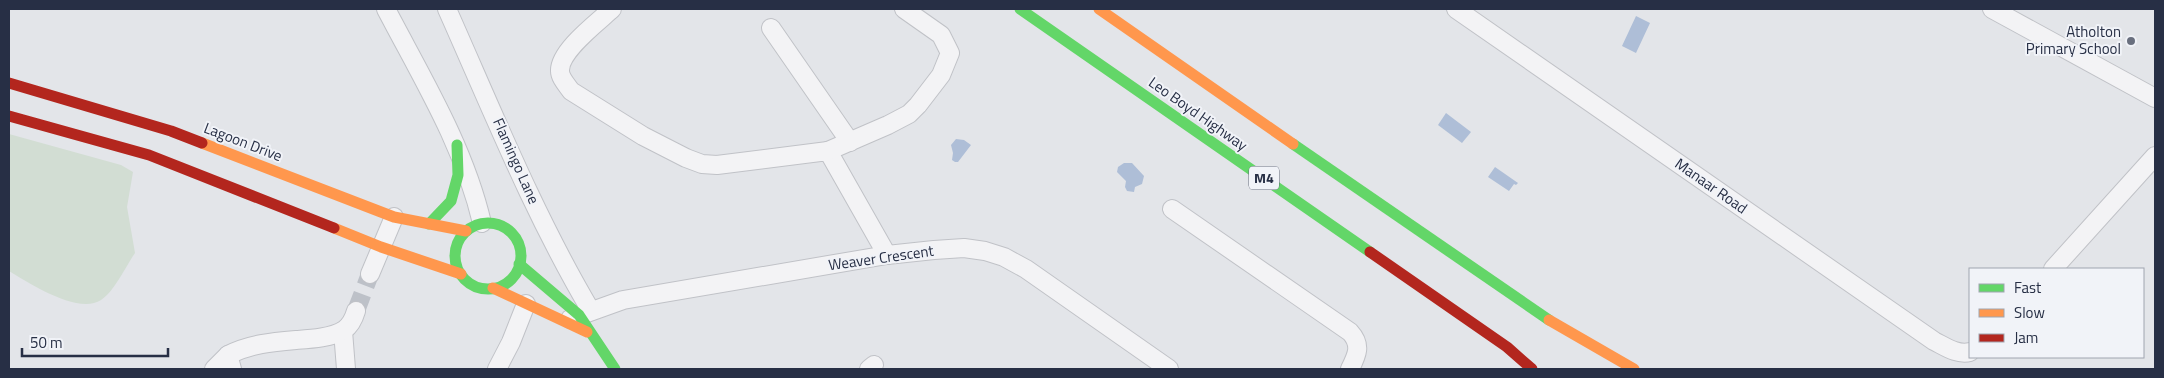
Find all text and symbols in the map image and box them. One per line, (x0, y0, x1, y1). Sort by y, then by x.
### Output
place label: Atholton Primary School (2026, 20, 2121, 60)
marker: Atholton Primary School (2125, 35, 2137, 47)
street label: Leo Boyd Highway (1144, 71, 1253, 156)
street label: Flamingo Lane (487, 114, 546, 208)
street label: Lagoon Drive (201, 116, 286, 167)
street label: Manaar Road (1670, 152, 1752, 219)
road number: M4 (1249, 167, 1279, 190)
street label: Weaver Crescent (827, 239, 936, 276)
legend (1969, 268, 2144, 358)
text: Fast (2014, 276, 2042, 299)
text: Slow (2014, 301, 2045, 324)
scale bar (22, 326, 169, 358)
text: Jam (2014, 326, 2038, 349)
text: 50 m (30, 331, 63, 354)

